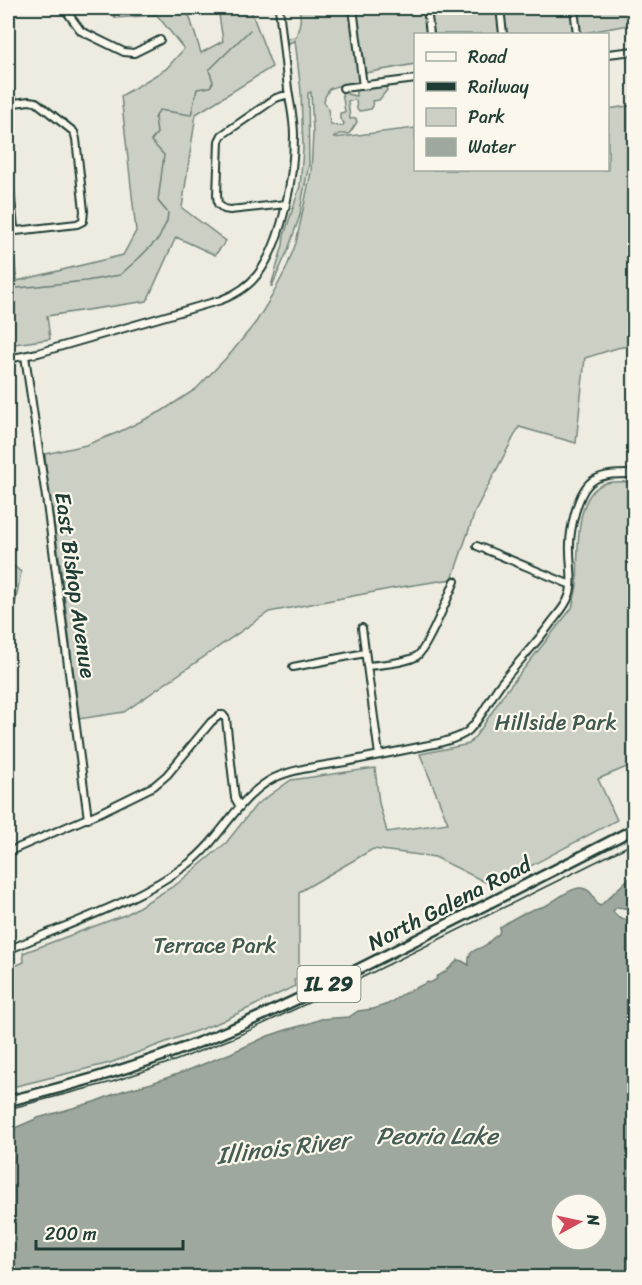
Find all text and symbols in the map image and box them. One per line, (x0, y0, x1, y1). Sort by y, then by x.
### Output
legend (414, 33, 609, 171)
text: Road (468, 41, 508, 73)
text: Railway (468, 71, 530, 103)
text: Park (468, 101, 505, 133)
text: Water (468, 131, 517, 163)
street label: East Bishop Avenue (43, 489, 108, 681)
park label: Hillside Park (495, 703, 617, 742)
street label: North Galena Road (360, 845, 539, 962)
park label: Terrace Park (153, 926, 277, 965)
road number: IL 29 (298, 966, 360, 1002)
water label: Peoria Lake (376, 1115, 500, 1157)
water label: Illinois River (213, 1119, 356, 1177)
north arrow (549, 1192, 609, 1252)
text: N (578, 1211, 609, 1228)
scale bar (36, 1213, 183, 1251)
text: 200 m (45, 1218, 97, 1250)

